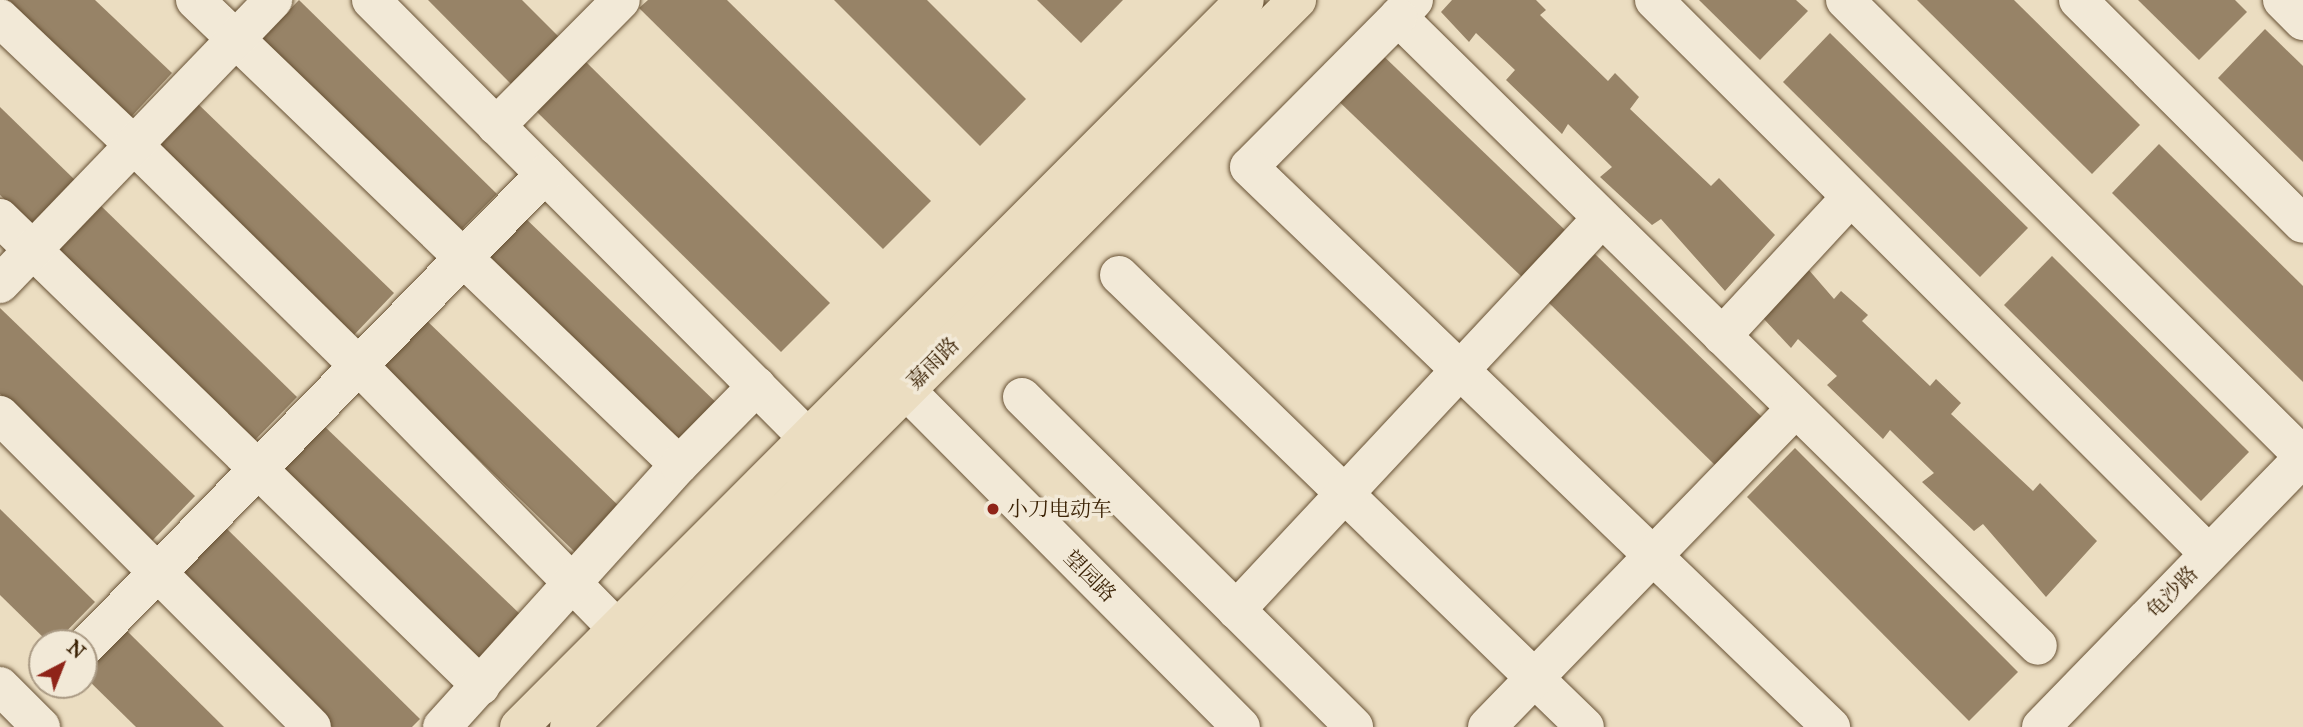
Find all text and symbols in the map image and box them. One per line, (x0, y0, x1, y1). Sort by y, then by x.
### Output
street label: 嘉雨路 (902, 332, 964, 394)
place label: 小刀电动车 (1007, 496, 1112, 522)
marker: 小刀电动车 (985, 501, 1001, 517)
street label: 望园路 (1059, 545, 1121, 607)
street label: 龟沙路 (2141, 561, 2203, 623)
north arrow (28, 629, 98, 699)
text: N (62, 636, 90, 663)

